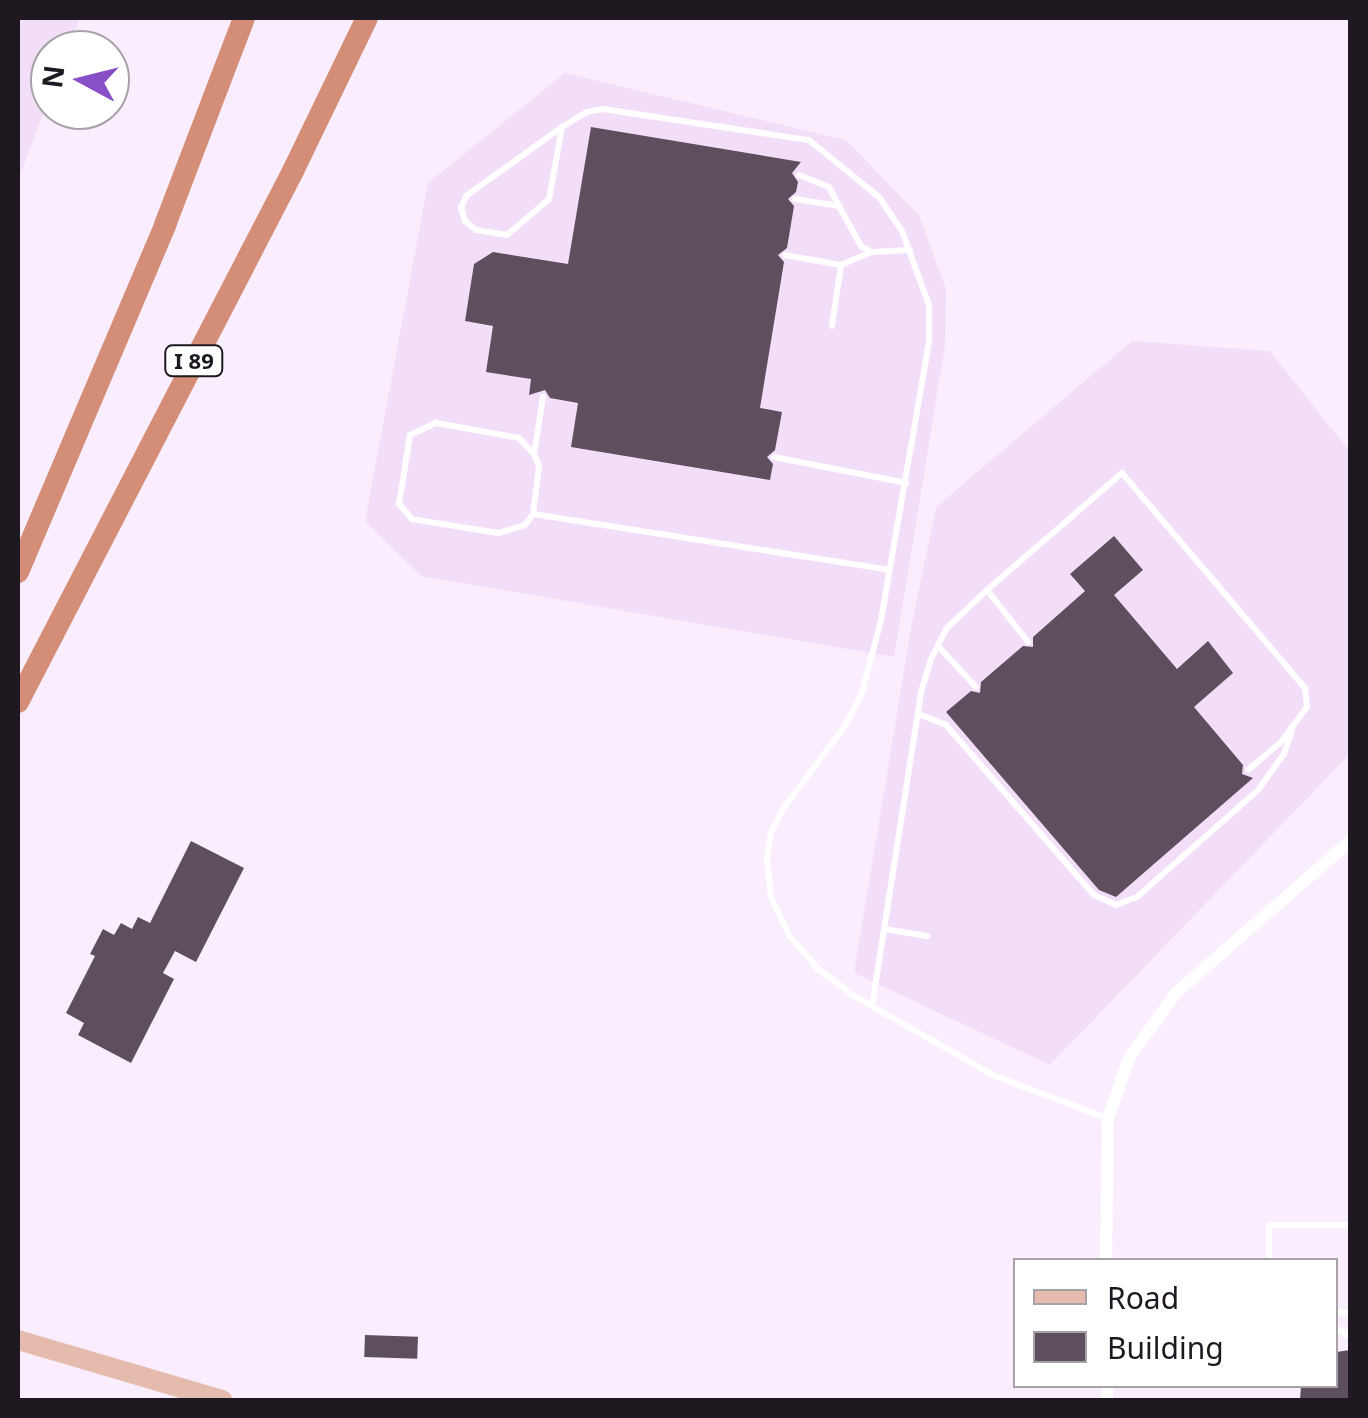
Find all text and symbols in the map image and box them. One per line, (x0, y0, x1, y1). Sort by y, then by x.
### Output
north arrow (30, 30, 130, 130)
text: N (32, 63, 72, 90)
road number: I 89 (164, 344, 224, 378)
legend (1013, 1258, 1338, 1388)
text: Road (1107, 1277, 1179, 1318)
text: Building (1107, 1327, 1224, 1368)

